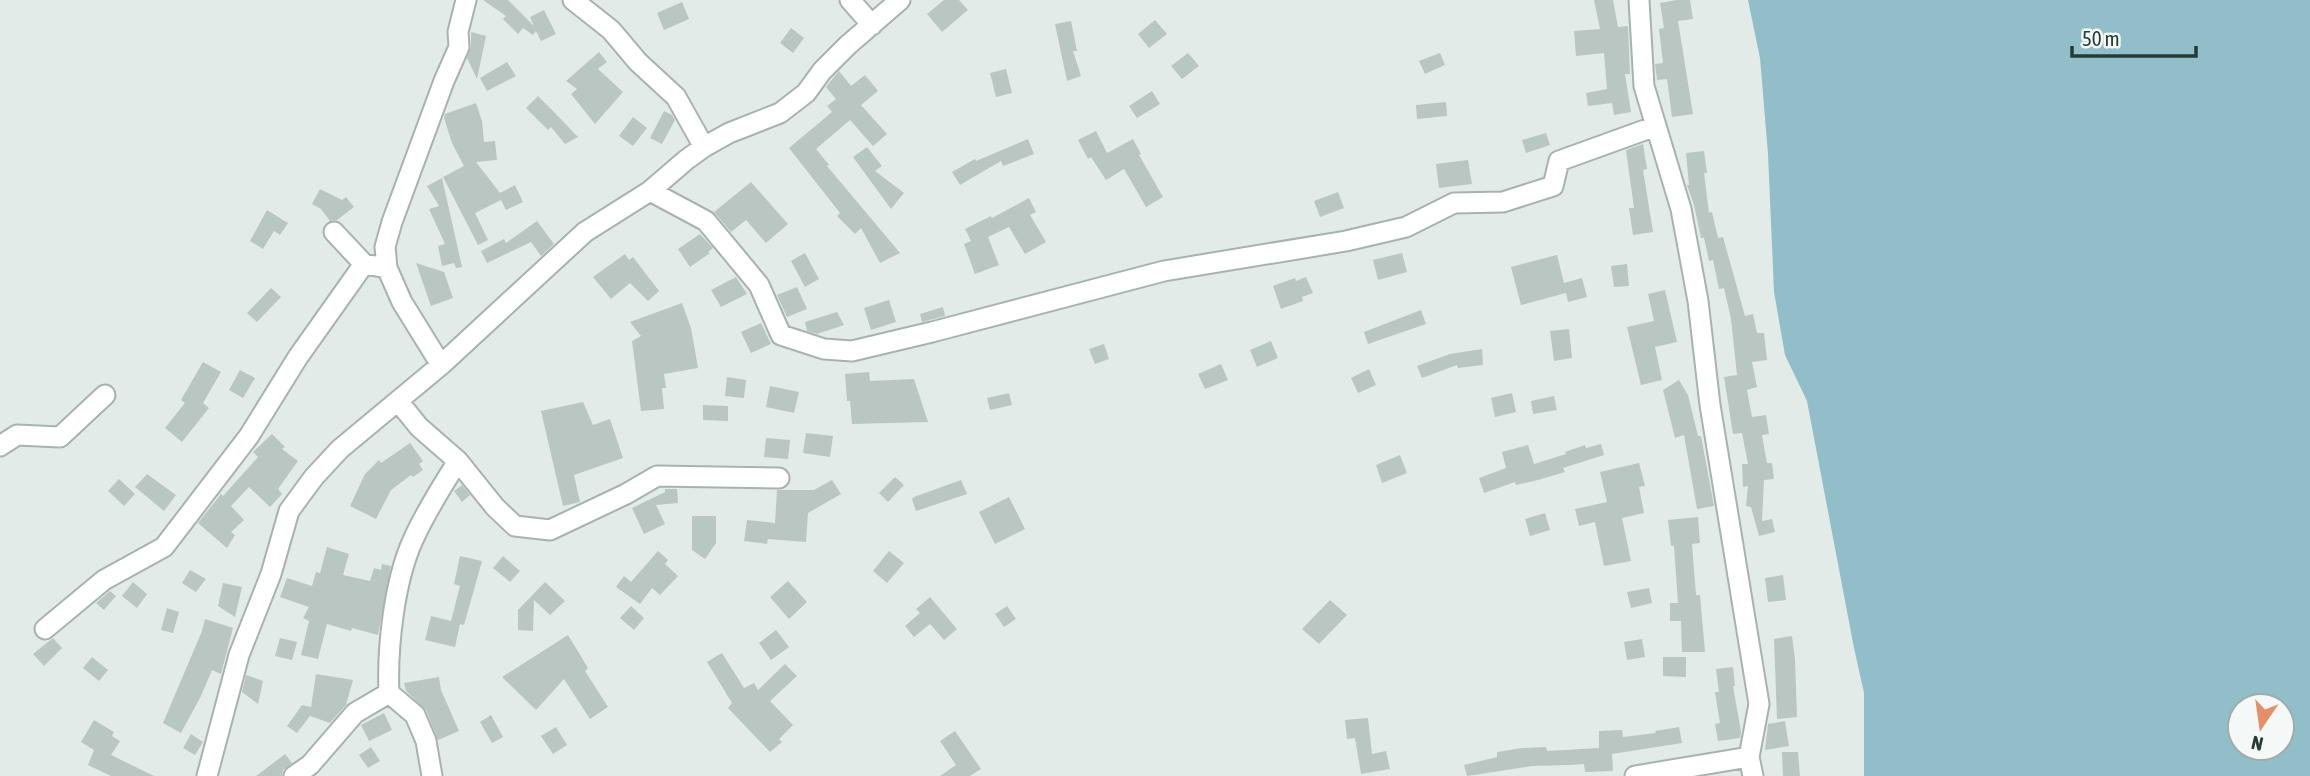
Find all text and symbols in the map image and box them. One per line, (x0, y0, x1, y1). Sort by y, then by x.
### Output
scale bar (2072, 14, 2196, 58)
text: 50 m (2082, 26, 2120, 50)
north arrow (2226, 692, 2296, 762)
text: N (2249, 732, 2265, 756)

